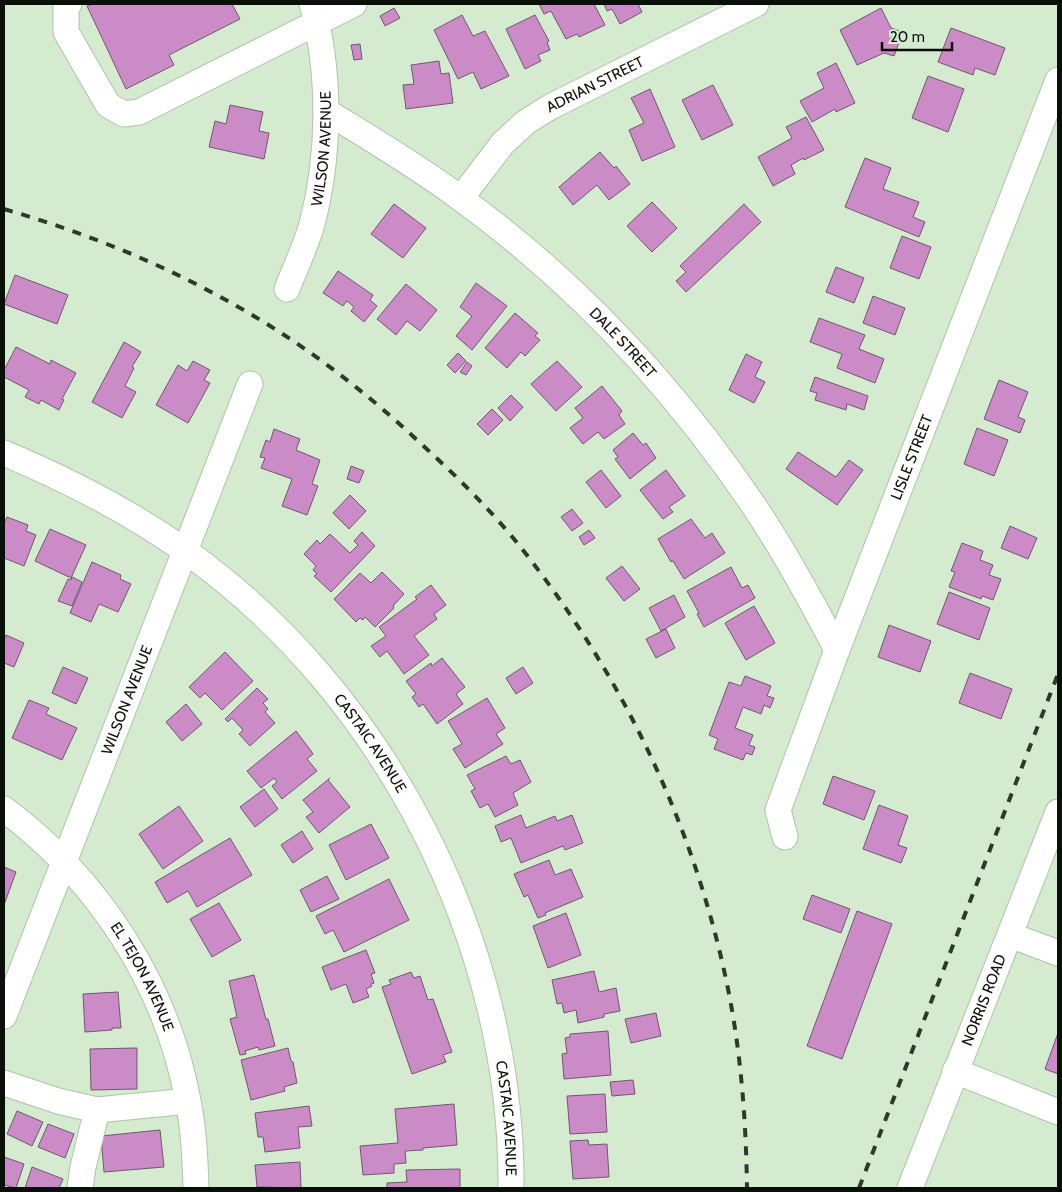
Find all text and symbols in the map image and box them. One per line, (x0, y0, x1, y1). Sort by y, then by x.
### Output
scale bar (882, 20, 952, 52)
text: 20 m (890, 28, 925, 46)
street label: ADRIAN STREET (543, 53, 647, 116)
street label: WILSON AVENUE (307, 91, 335, 208)
street label: DALE STREET (586, 304, 660, 381)
street label: LISLE STREET (887, 412, 936, 502)
street label: WILSON AVENUE (98, 643, 156, 757)
street label: CASTAIC AVENUE (330, 690, 410, 796)
street label: EL TEJON AVENUE (107, 919, 178, 1034)
street label: NORRIS ROAD (958, 952, 1010, 1048)
street label: CASTAIC AVENUE (492, 1059, 520, 1176)

